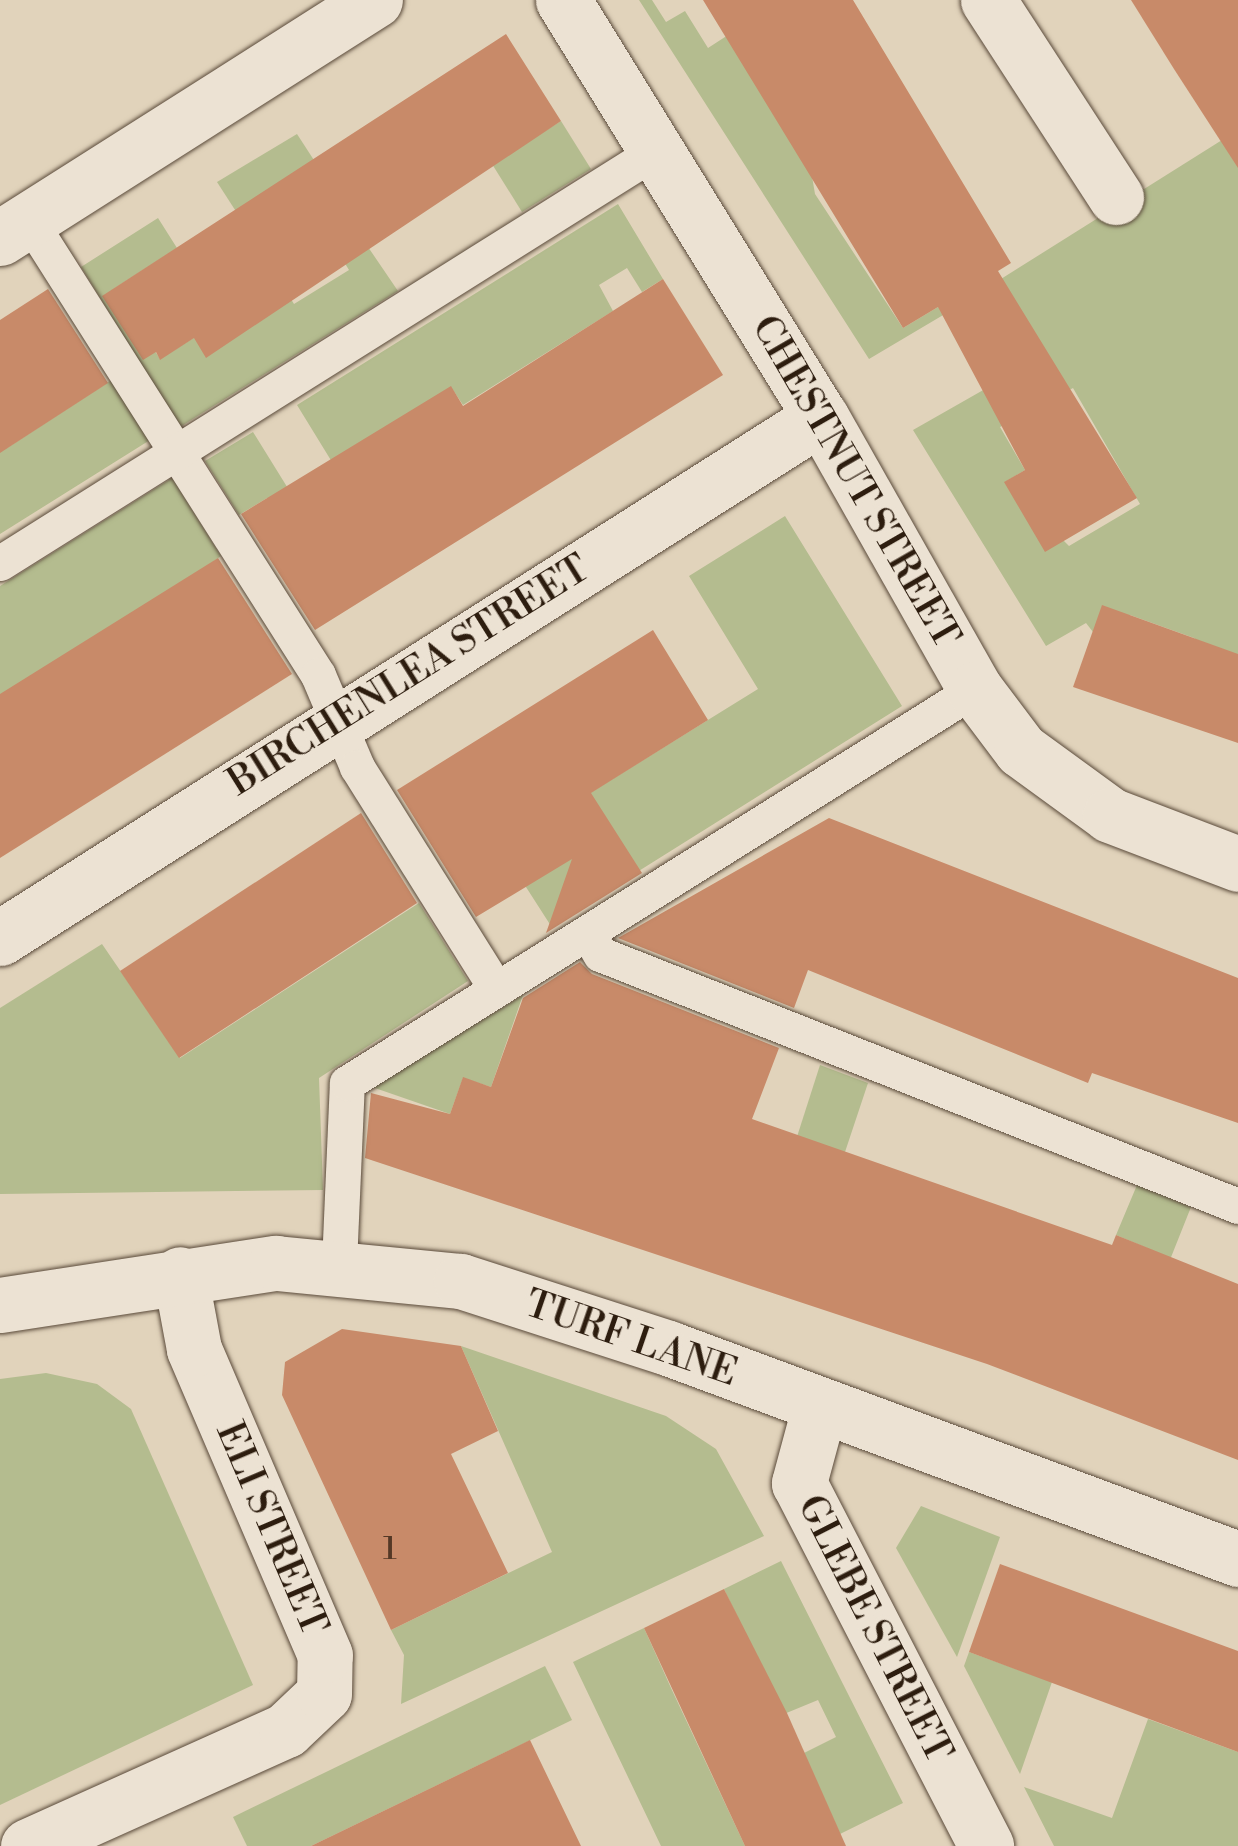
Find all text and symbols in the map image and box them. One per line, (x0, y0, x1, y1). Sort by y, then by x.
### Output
street label: CHESTNUT STREET (741, 308, 969, 656)
street label: BIRCHENLEA STREET (220, 546, 598, 806)
street label: TURF LANE (519, 1281, 743, 1397)
street label: ELI STREET (206, 1416, 336, 1642)
street label: GLEBE STREET (787, 1488, 961, 1770)
house number: 1 (383, 1530, 397, 1568)

